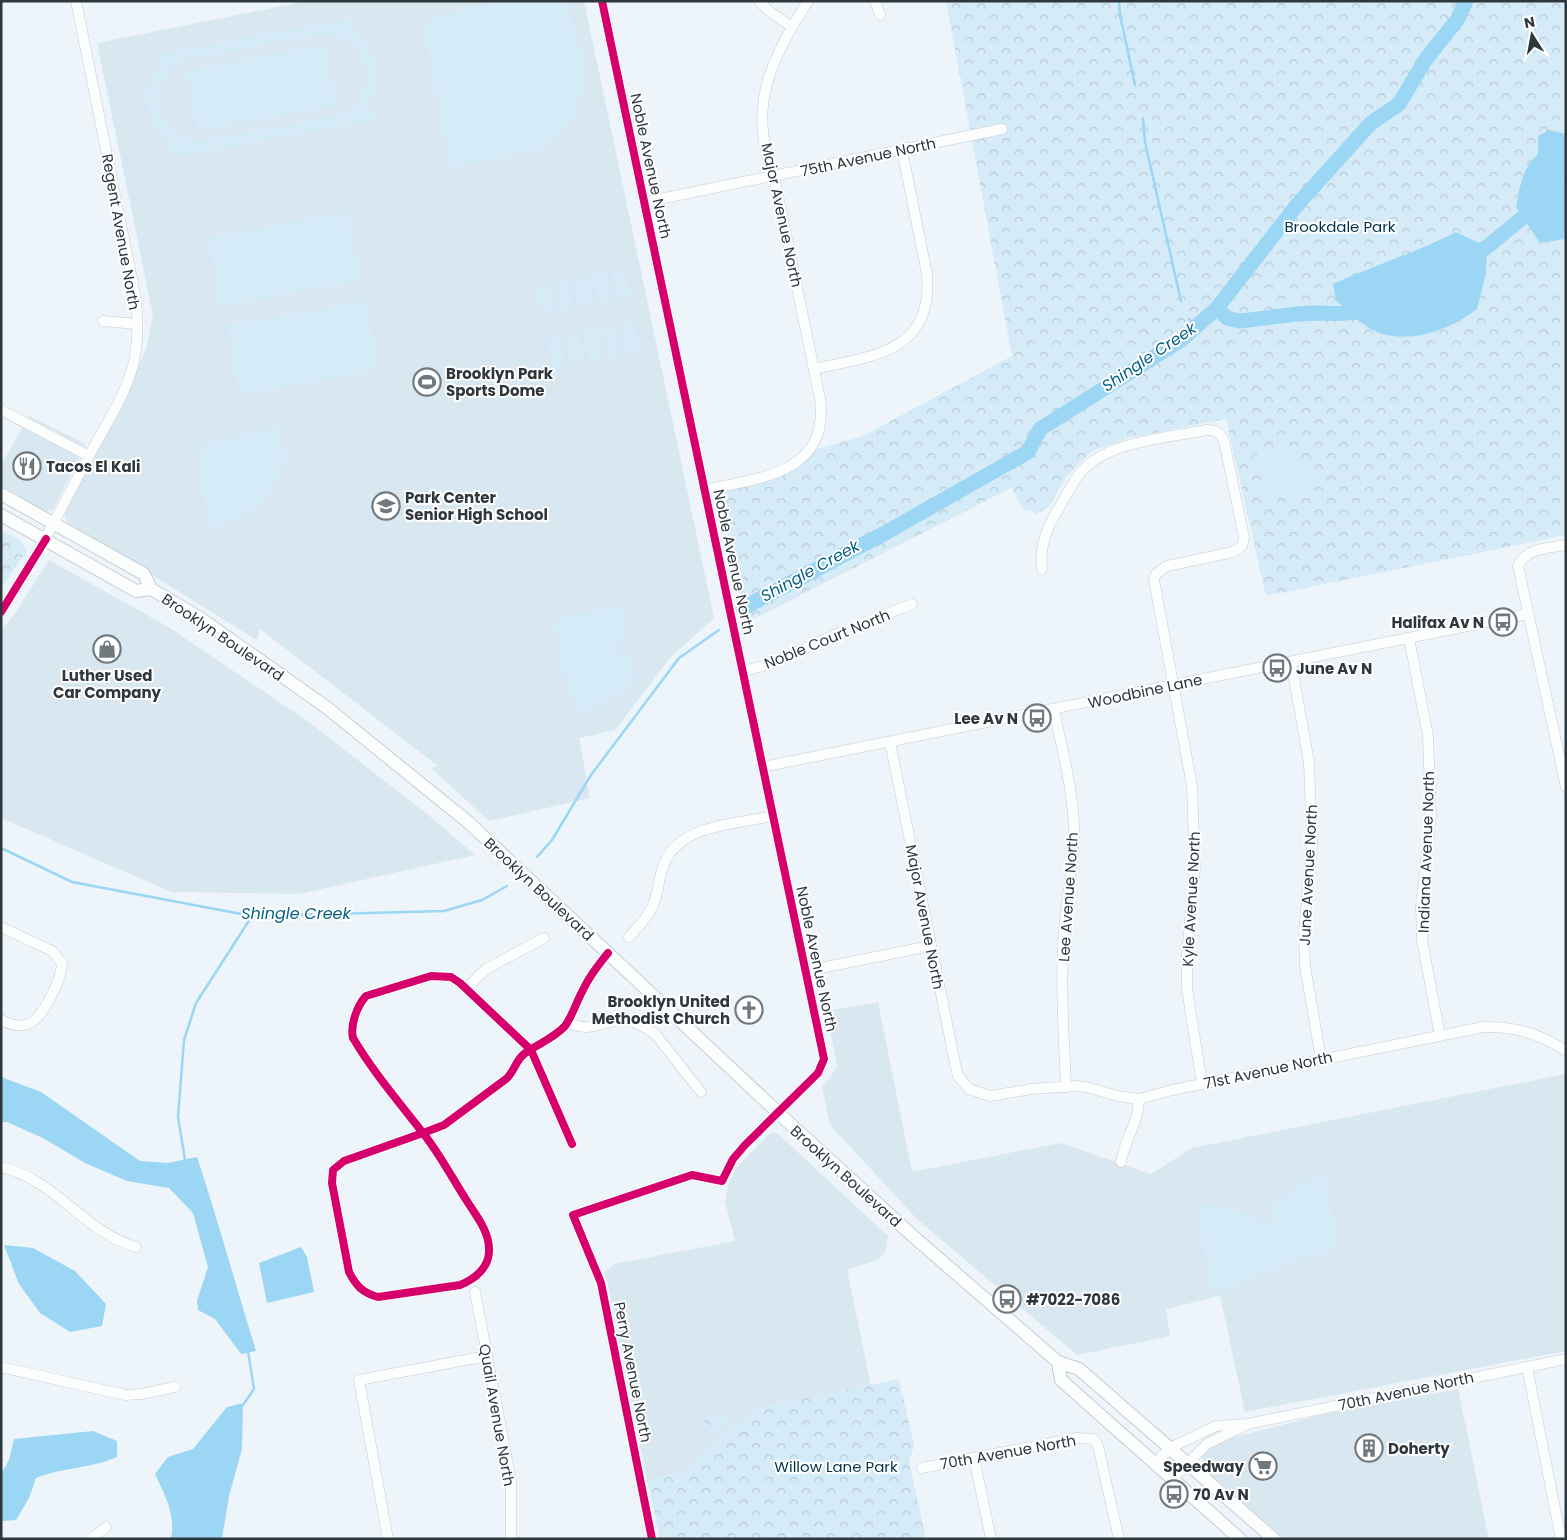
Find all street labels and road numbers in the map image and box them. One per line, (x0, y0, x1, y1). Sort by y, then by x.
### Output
street label: Noble Avenue North (625, 91, 677, 241)
street label: 75th Avenue North (798, 132, 938, 182)
street label: Major Avenue North (756, 141, 808, 289)
street label: Regent Avenue North (97, 152, 145, 312)
street label: Noble Avenue North (708, 487, 760, 637)
street label: Brooklyn Boulevard (158, 588, 288, 686)
street label: Noble Court North (761, 604, 893, 674)
street label: Woodbine Lane (1086, 669, 1204, 713)
street label: Indiana Avenue North (1413, 771, 1439, 933)
street label: June Avenue North (1294, 804, 1322, 946)
street label: Lee Avenue North (1053, 831, 1083, 963)
street label: Kyle Avenue North (1177, 831, 1205, 967)
street label: Brooklyn Boulevard (479, 833, 599, 945)
street label: Major Avenue North (901, 843, 949, 991)
street label: Noble Avenue North (791, 884, 843, 1034)
street label: 71st Avenue North (1202, 1046, 1334, 1094)
street label: Brooklyn Boulevard (786, 1120, 906, 1232)
street label: Perry Avenue North (609, 1300, 657, 1444)
street label: Quail Avenue North (474, 1342, 520, 1488)
street label: 70th Avenue North (1336, 1366, 1476, 1416)
street label: 70th Avenue North (938, 1430, 1078, 1474)

